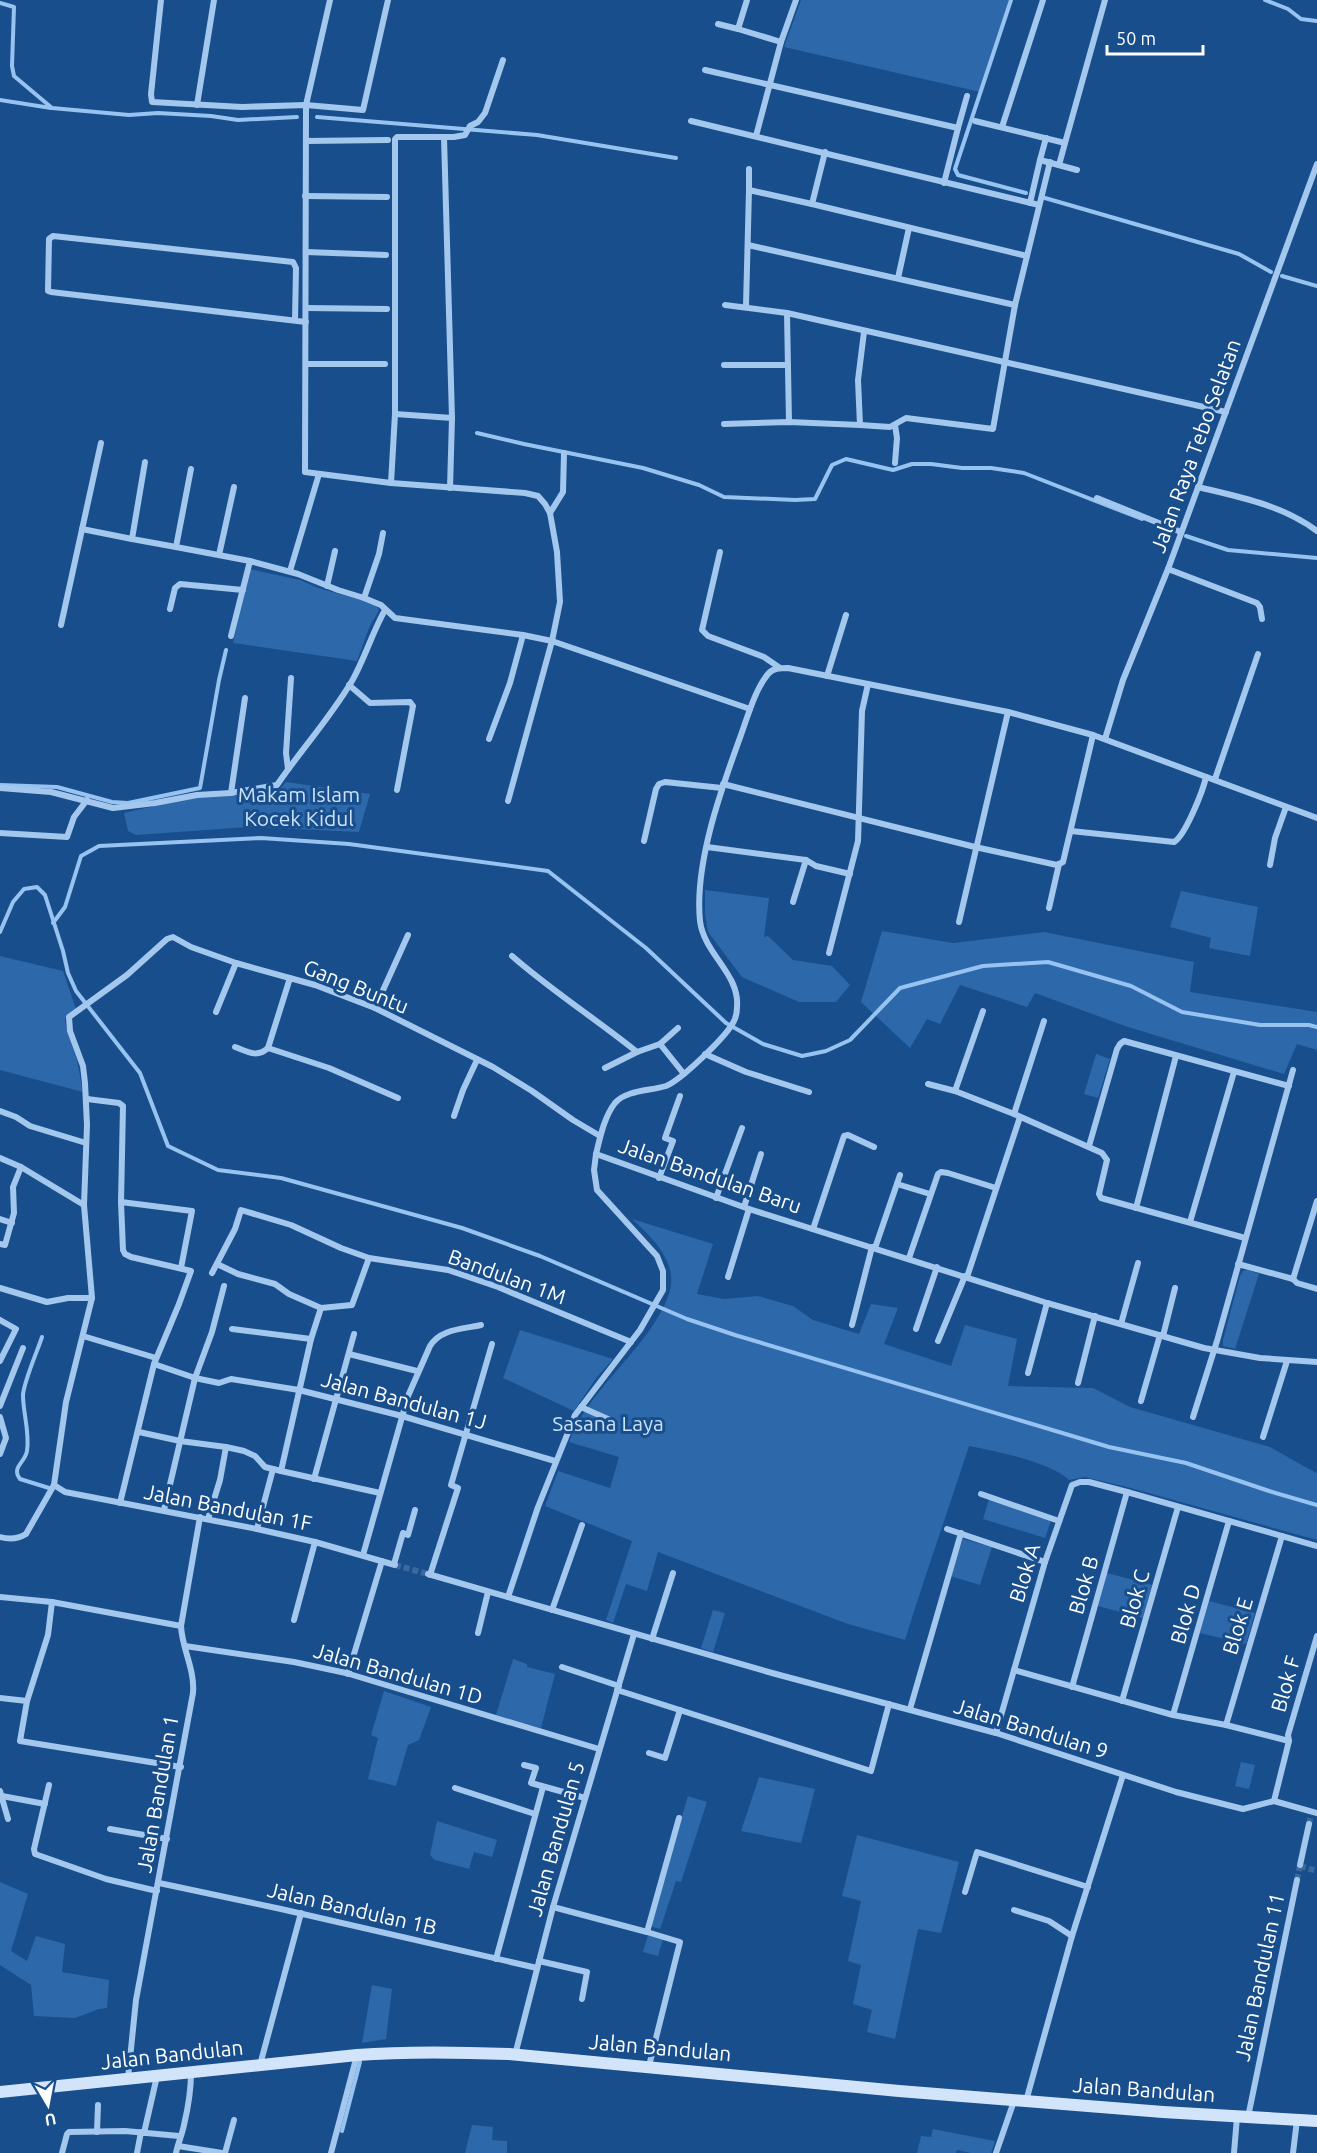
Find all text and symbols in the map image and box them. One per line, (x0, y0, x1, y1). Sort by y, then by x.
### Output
scale bar (1107, 18, 1203, 56)
text: 50 m (1116, 28, 1156, 48)
street label: Jalan Raya Tebo Selatan (1145, 336, 1245, 556)
park label: Makam Islam Kocek Kidul (238, 782, 360, 830)
street label: Gang Buntu (300, 954, 412, 1018)
street label: Jalan Bandulan Baru (616, 1132, 805, 1218)
street label: Bandulan 1M (445, 1244, 570, 1308)
street label: Jalan Bandulan 1J (319, 1366, 489, 1434)
park label: Sasana Laya (552, 1411, 664, 1435)
street label: Jalan Bandulan 1F (142, 1479, 314, 1535)
street label: Blok A (1004, 1540, 1044, 1605)
street label: Blok B (1063, 1553, 1103, 1617)
street label: Blok C (1114, 1567, 1154, 1631)
street label: Blok D (1165, 1581, 1205, 1647)
street label: Blok E (1217, 1594, 1257, 1657)
street label: Jalan Bandulan 1D (311, 1637, 485, 1709)
street label: Blok F (1266, 1653, 1305, 1715)
street label: Jalan Bandulan 9 (951, 1693, 1111, 1763)
street label: Jalan Bandulan 1 (131, 1713, 183, 1875)
street label: Jalan Bandulan 5 (521, 1759, 589, 1919)
street label: Jalan Bandulan 1B (265, 1877, 439, 1939)
street label: Jalan Bandulan 11 (1229, 1890, 1289, 2063)
street label: Jalan Bandulan (588, 2029, 732, 2065)
street label: Jalan Bandulan (100, 2035, 244, 2073)
street label: Jalan Bandulan (1072, 2072, 1216, 2106)
north arrow (18, 2075, 78, 2135)
text: U (44, 2110, 58, 2130)

